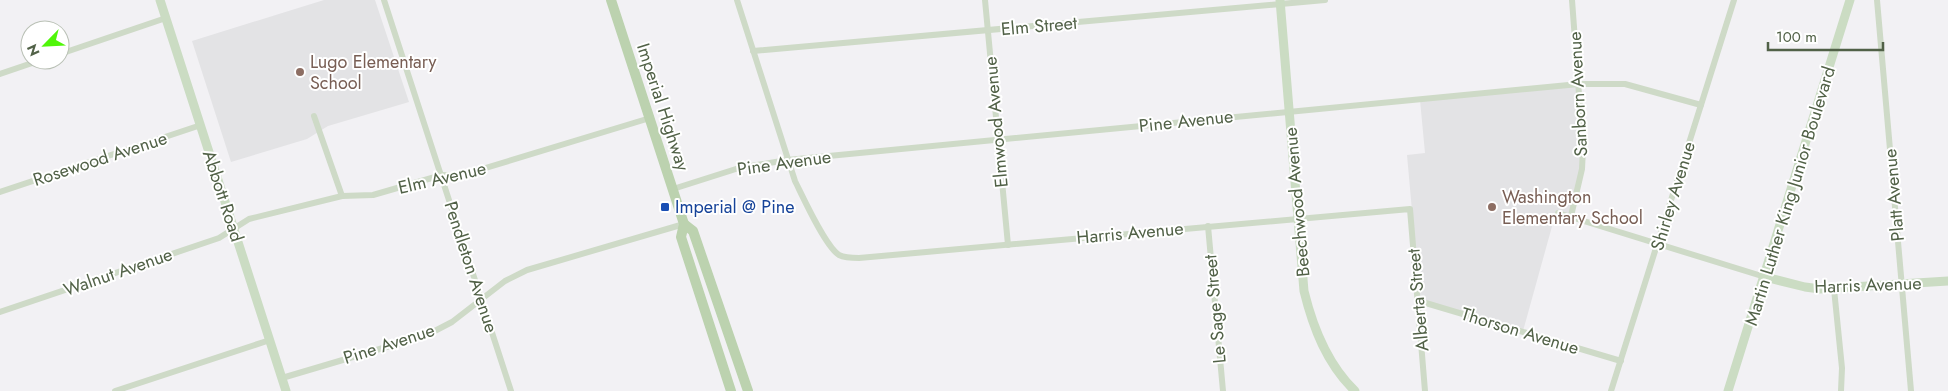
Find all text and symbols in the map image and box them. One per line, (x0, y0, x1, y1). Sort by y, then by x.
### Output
street label: Elm Street (1000, 10, 1079, 42)
north arrow (20, 20, 70, 70)
scale bar (1768, 20, 1883, 52)
text: 100 m (1776, 26, 1817, 48)
street label: Sanborn Avenue (1562, 31, 1594, 157)
street label: Imperial Highway (630, 40, 696, 174)
text: N (22, 41, 45, 59)
place label: Lugo Elementary School (310, 49, 436, 96)
street label: Elmwood Avenue (977, 55, 1015, 189)
street label: Martin Luther King Junior Boulevard (1738, 63, 1842, 329)
marker: Lugo Elementary School (294, 66, 306, 78)
street label: Pine Avenue (1138, 103, 1234, 139)
street label: Rosewood Avenue (30, 125, 170, 193)
street label: Beechwood Avenue (1278, 126, 1316, 278)
street label: Shirley Avenue (1644, 138, 1702, 254)
street label: Pine Avenue (735, 144, 833, 182)
street label: Abbott Road (196, 147, 250, 245)
street label: Platt Avenue (1877, 148, 1911, 242)
street label: Elm Avenue (395, 155, 489, 201)
place label: Washington Elementary School (1502, 184, 1643, 231)
place label: Imperial @ Pine (675, 194, 795, 220)
street label: Pendleton Avenue (438, 198, 504, 336)
marker: Imperial @ Pine (659, 201, 671, 213)
marker: Washington Elementary School (1486, 201, 1498, 213)
street label: Harris Avenue (1075, 215, 1185, 251)
street label: Walnut Avenue (60, 241, 176, 303)
street label: Alberta Street (1401, 247, 1435, 352)
street label: Le Sage Street (1197, 253, 1233, 365)
street label: Harris Avenue (1814, 270, 1922, 300)
street label: Thorson Avenue (1458, 301, 1582, 361)
street label: Pine Avenue (340, 317, 438, 371)

